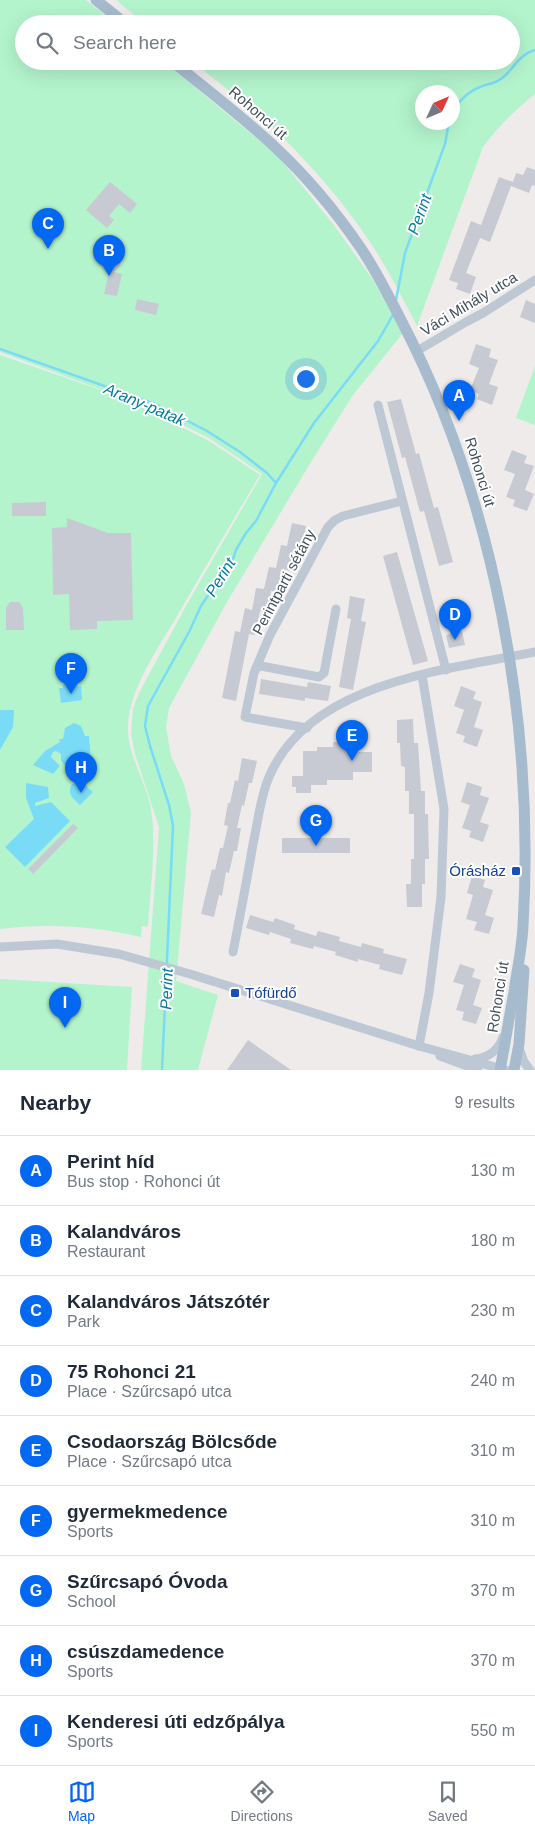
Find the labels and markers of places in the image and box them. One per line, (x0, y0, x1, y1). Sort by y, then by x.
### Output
pin: C (32, 208, 64, 249)
pin: B (93, 235, 125, 276)
pin: A (443, 380, 475, 421)
pin: D (439, 599, 471, 640)
pin: F (55, 653, 87, 694)
pin: E (336, 720, 368, 761)
pin: H (65, 752, 97, 793)
pin: G (300, 805, 332, 846)
place label: Órásház (449, 862, 506, 879)
marker: Órásház (510, 865, 522, 877)
place label: Tófürdő (245, 984, 297, 1001)
pin: I (49, 987, 81, 1028)
marker: Tófürdő (229, 987, 241, 999)

